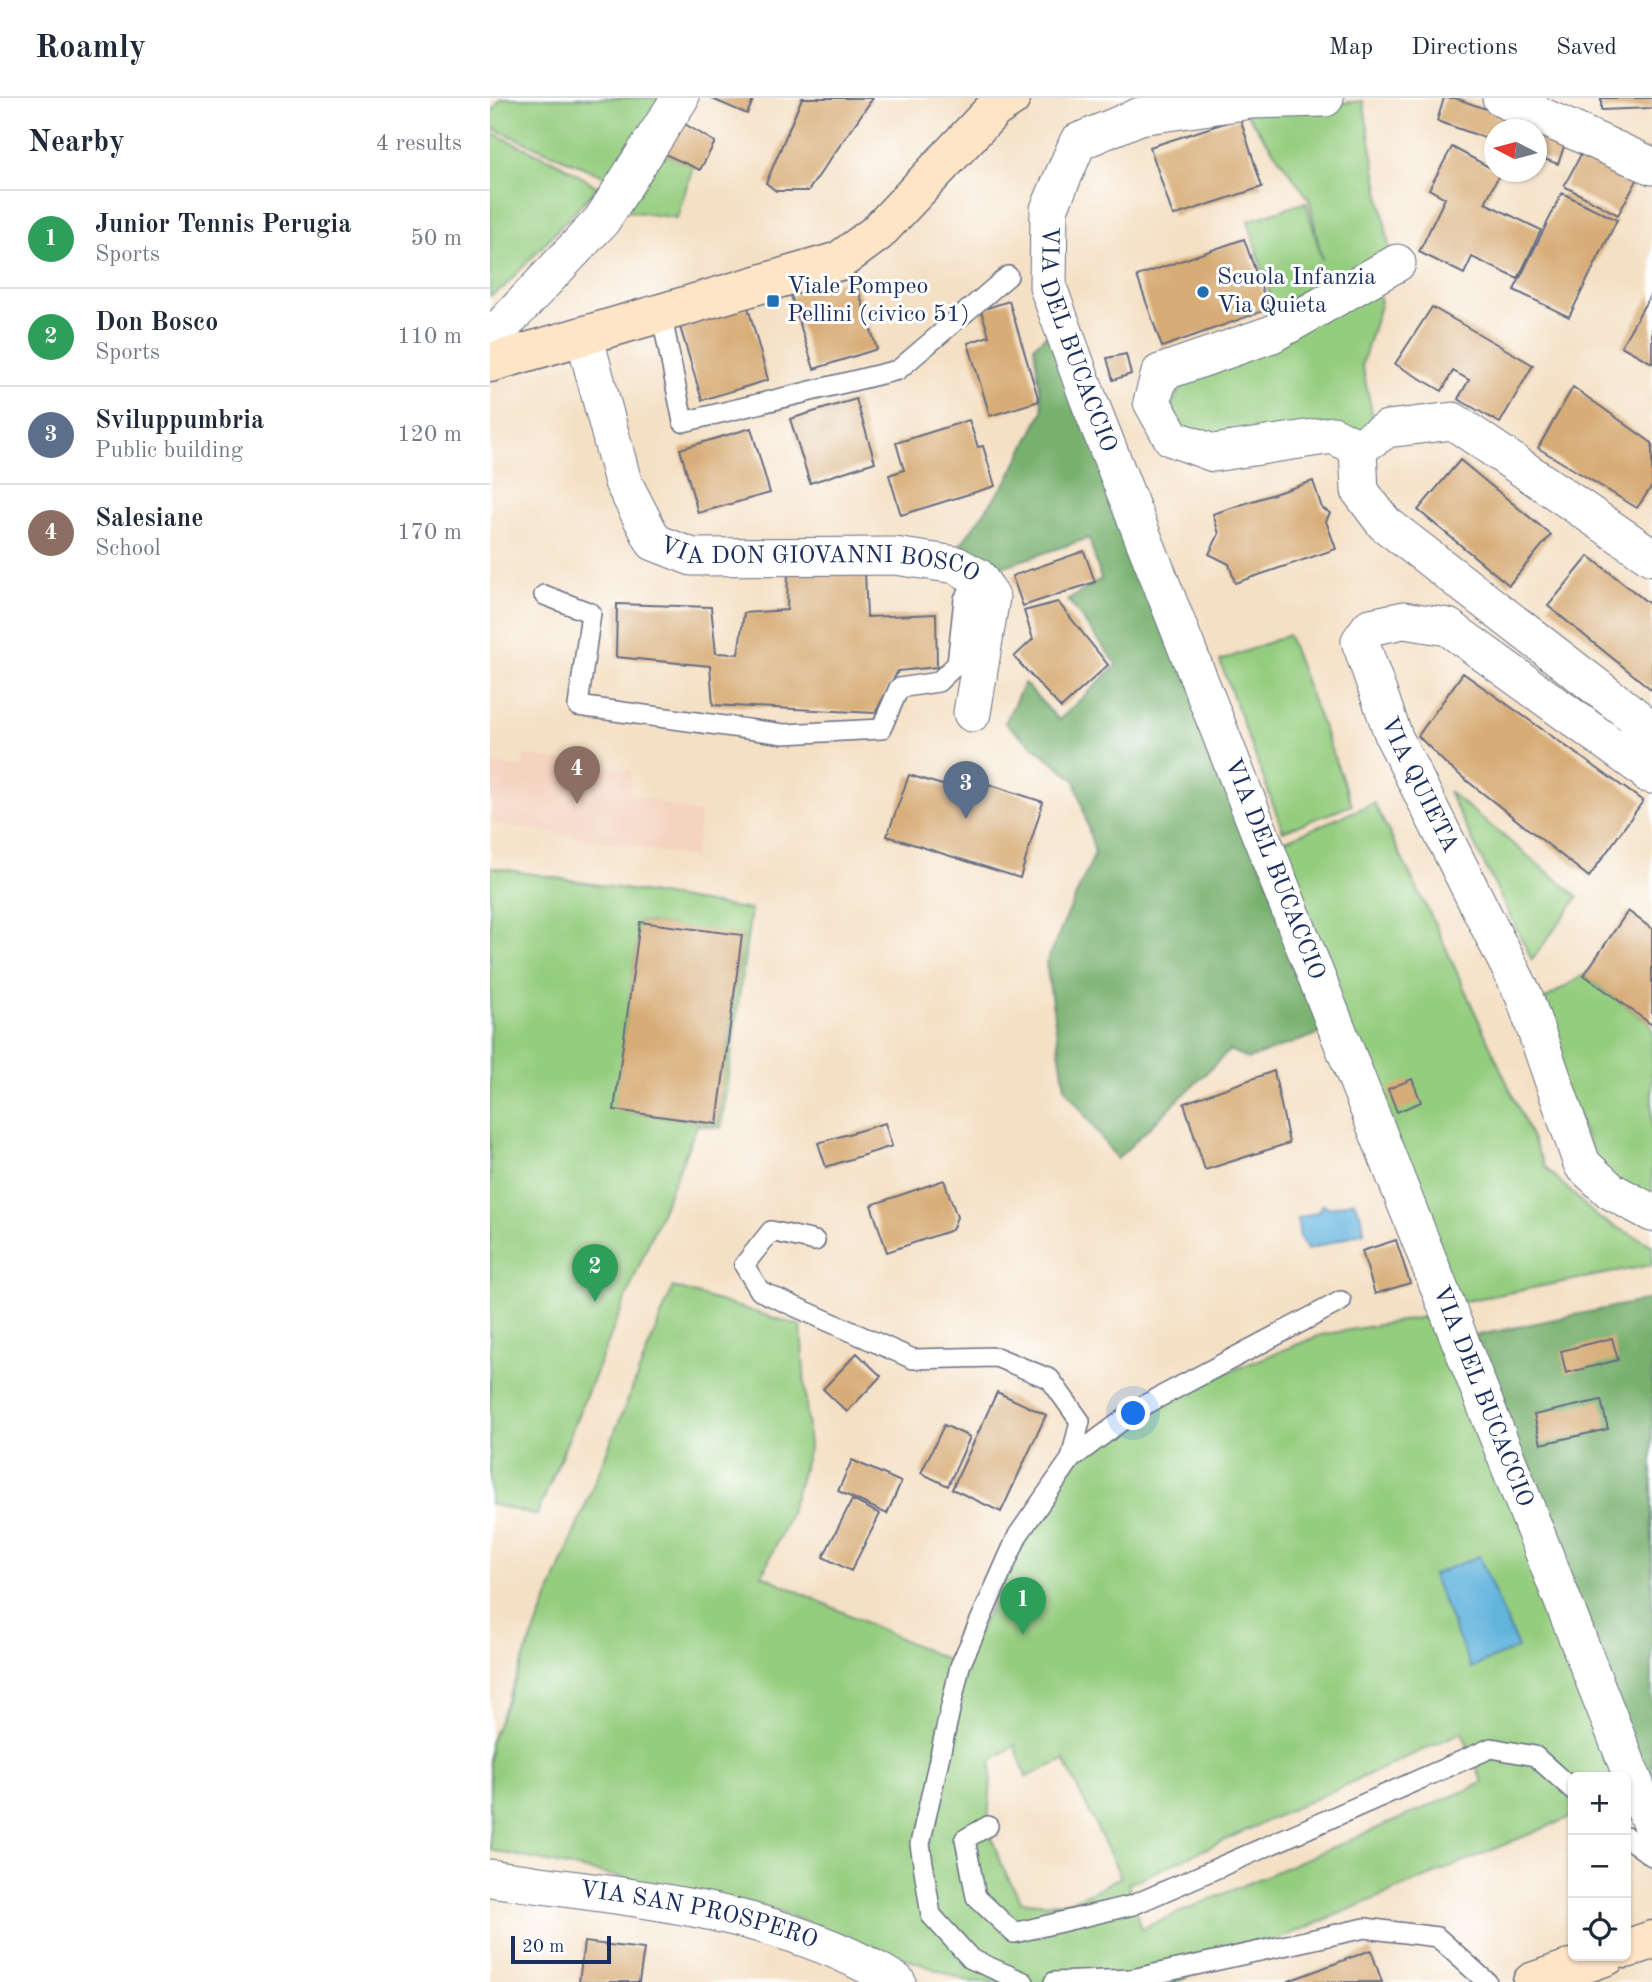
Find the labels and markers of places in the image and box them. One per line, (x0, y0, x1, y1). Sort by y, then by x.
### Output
place label: Scuola Infanzia Via Quieta (1217, 266, 1376, 318)
place label: Viale Pompeo Pellini (civico 51) (787, 275, 970, 327)
marker: Scuola Infanzia Via Quieta (1195, 284, 1211, 300)
marker: Viale Pompeo Pellini (civico 51) (765, 293, 781, 309)
pin: 4 (554, 746, 600, 804)
pin: 3 (943, 761, 989, 819)
pin: 2 (572, 1244, 618, 1302)
pin: 1 (1000, 1577, 1046, 1635)

